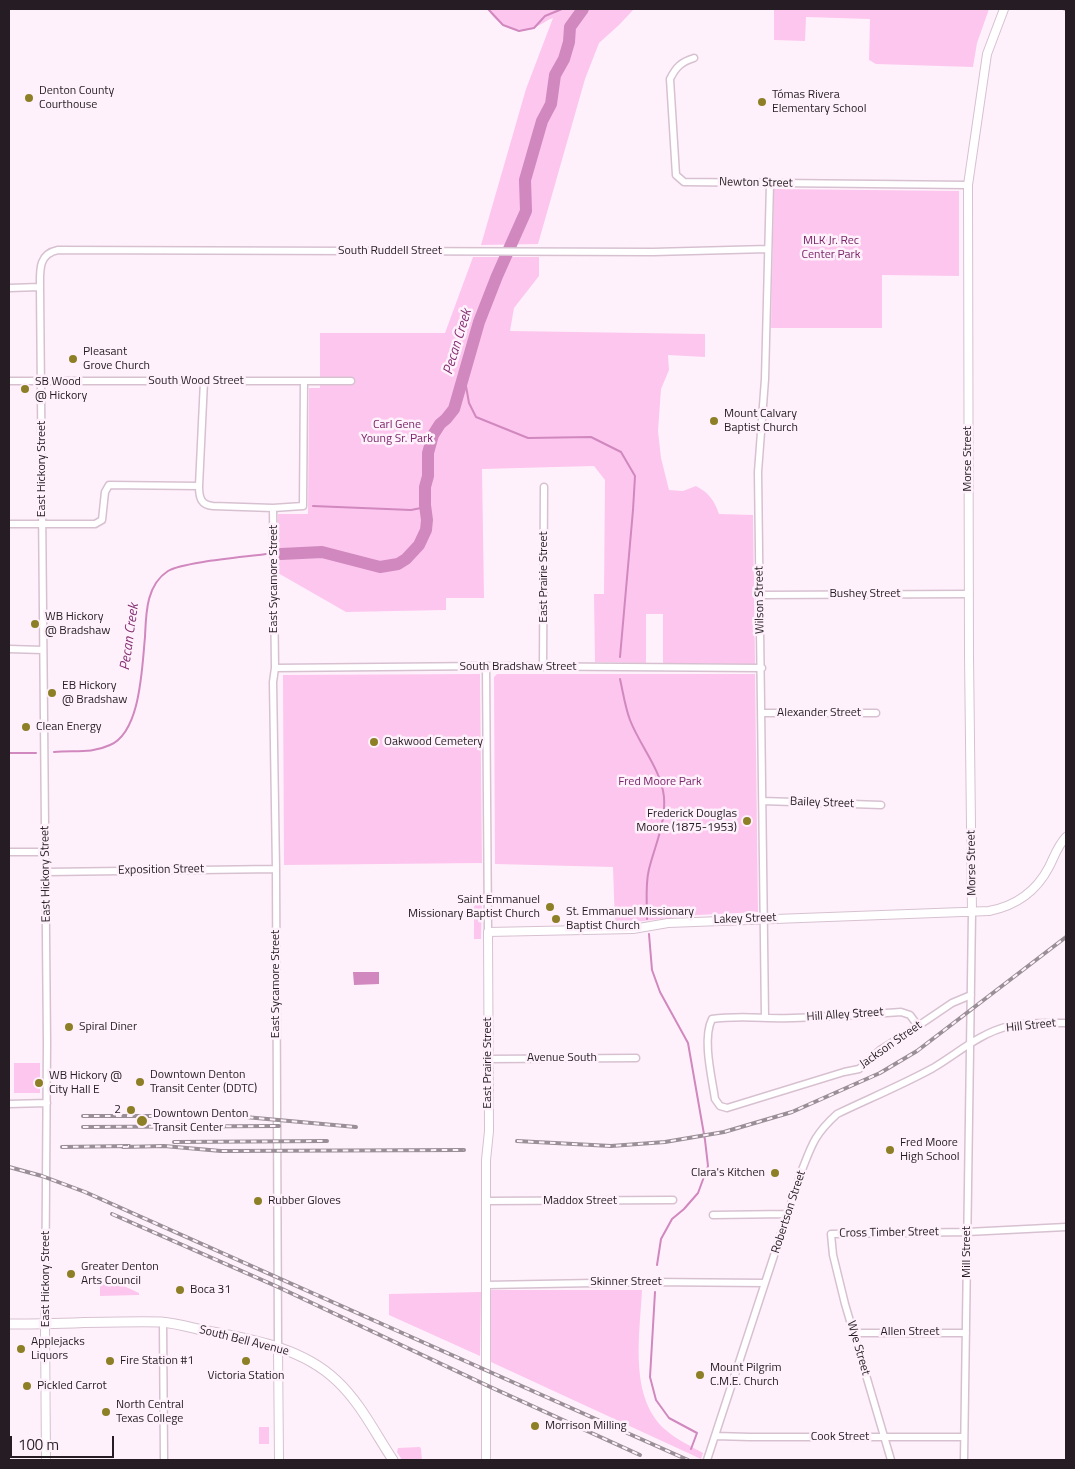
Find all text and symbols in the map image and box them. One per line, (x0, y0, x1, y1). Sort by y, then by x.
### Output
place label: Denton County Courthouse (39, 84, 114, 112)
place label: Tómas Rivera Elementary School (772, 88, 866, 116)
marker: Denton County Courthouse (23, 92, 35, 104)
marker: Tómas Rivera Elementary School (756, 96, 768, 108)
street label: Newton Street (719, 175, 793, 191)
park label: MLK Jr. Rec Center Park (802, 234, 860, 262)
street label: South Ruddell Street (338, 244, 442, 258)
water label: Pecan Creek (440, 307, 476, 377)
place label: Pleasant Grove Church (83, 345, 150, 373)
marker: Pleasant Grove Church (67, 353, 79, 365)
street label: South Wood Street (148, 374, 244, 388)
place label: SB Wood @ Hickory (35, 375, 87, 403)
marker: SB Wood @ Hickory (19, 383, 31, 395)
place label: Mount Calvary Baptist Church (724, 407, 798, 435)
marker: Mount Calvary Baptist Church (708, 415, 720, 427)
park label: Carl Gene Young Sr. Park (361, 418, 433, 446)
street label: East Hickory Street (35, 421, 49, 517)
street label: Morse Street (961, 426, 975, 492)
street label: East Sycamore Street (267, 525, 281, 633)
street label: East Prairie Street (537, 531, 551, 623)
street label: Wilson Street (752, 566, 768, 634)
street label: Bushey Street (829, 587, 901, 601)
water label: Pecan Creek (117, 603, 143, 671)
place label: WB Hickory @ Bradshaw (45, 610, 110, 638)
marker: WB Hickory @ Bradshaw (29, 618, 41, 630)
street label: South Bradshaw Street (459, 660, 577, 674)
place label: EB Hickory @ Bradshaw (62, 679, 127, 707)
marker: EB Hickory @ Bradshaw (46, 687, 58, 699)
street label: Alexander Street (777, 706, 861, 720)
place label: Clean Energy (36, 720, 102, 734)
marker: Clean Energy (20, 721, 32, 733)
place label: Oakwood Cemetery (384, 735, 483, 749)
marker: Oakwood Cemetery (368, 736, 380, 748)
park label: Fred Moore Park (618, 775, 702, 789)
street label: Bailey Street (790, 795, 854, 811)
place label: Frederick Douglas Moore (1875-1953) (636, 807, 737, 835)
marker: Frederick Douglas Moore (1875-1953) (741, 815, 753, 827)
street label: East Hickory Street (38, 826, 54, 922)
street label: Morse Street (964, 830, 980, 896)
street label: Exposition Street (118, 862, 204, 878)
place label: Saint Emmanuel Missionary Baptist Church (408, 893, 540, 921)
marker: Saint Emmanuel Missionary Baptist Church (544, 901, 556, 913)
place label: St. Emmanuel Missionary Baptist Church (566, 905, 694, 933)
street label: Lakey Street (713, 911, 777, 927)
marker: St. Emmanuel Missionary Baptist Church (550, 913, 562, 925)
street label: East Sycamore Street (269, 930, 283, 1038)
street label: Hill Alley Street (806, 1005, 884, 1025)
street label: Hill Street (1005, 1016, 1057, 1036)
street label: East Prairie Street (481, 1017, 495, 1109)
street label: Jackson Street (857, 1018, 925, 1072)
place label: Spiral Diner (79, 1020, 137, 1034)
marker: Spiral Diner (63, 1021, 75, 1033)
street label: Avenue South (527, 1051, 597, 1065)
place label: Downtown Denton Transit Center (DDTC) (150, 1068, 257, 1096)
place label: WB Hickory @ City Hall E (49, 1069, 122, 1097)
marker: Downtown Denton Transit Center (DDTC) (134, 1076, 146, 1088)
marker: WB Hickory @ City Hall E (33, 1077, 45, 1089)
place label: 2 (114, 1103, 121, 1117)
marker: 2 (125, 1104, 137, 1116)
place label: Downtown Denton Transit Center (153, 1107, 248, 1135)
marker: Downtown Denton Transit Center (135, 1114, 149, 1128)
place label: Fred Moore High School (900, 1136, 960, 1164)
marker: Fred Moore High School (884, 1144, 896, 1156)
place label: Clara's Kitchen (691, 1166, 765, 1180)
marker: Clara's Kitchen (769, 1167, 781, 1179)
street label: Robertson Street (769, 1169, 809, 1255)
place label: Rubber Gloves (268, 1194, 341, 1208)
street label: Maddox Street (543, 1194, 617, 1208)
marker: Rubber Gloves (252, 1195, 264, 1207)
street label: Cross Timber Street (839, 1225, 939, 1241)
street label: Mill Street (960, 1226, 974, 1278)
street label: East Hickory Street (39, 1231, 53, 1327)
place label: Greater Denton Arts Council (81, 1260, 159, 1288)
marker: Greater Denton Arts Council (65, 1268, 77, 1280)
street label: Skinner Street (590, 1275, 662, 1289)
place label: Boca 31 (190, 1283, 231, 1297)
marker: Boca 31 (174, 1284, 186, 1296)
street label: Wye Street (843, 1319, 873, 1377)
street label: South Bell Avenue (198, 1323, 290, 1359)
street label: Allen Street (881, 1325, 939, 1339)
place label: Applejacks Liquors (31, 1335, 85, 1363)
marker: Applejacks Liquors (15, 1343, 27, 1355)
place label: Fire Station #1 (120, 1354, 194, 1368)
marker: Fire Station #1 (104, 1355, 116, 1367)
marker: Victoria Station (240, 1355, 252, 1367)
place label: Mount Pilgrim C.M.E. Church (710, 1361, 781, 1389)
place label: Victoria Station (207, 1369, 285, 1383)
marker: Mount Pilgrim C.M.E. Church (694, 1369, 706, 1381)
place label: Pickled Carrot (37, 1379, 107, 1393)
marker: Pickled Carrot (21, 1380, 33, 1392)
place label: North Central Texas College (116, 1398, 184, 1426)
marker: North Central Texas College (100, 1406, 112, 1418)
place label: Morrison Milling (545, 1419, 627, 1433)
marker: Morrison Milling (529, 1420, 541, 1432)
scale bar (12, 1426, 116, 1458)
street label: Cook Street (811, 1430, 869, 1444)
text: 100 m (18, 1433, 59, 1456)

